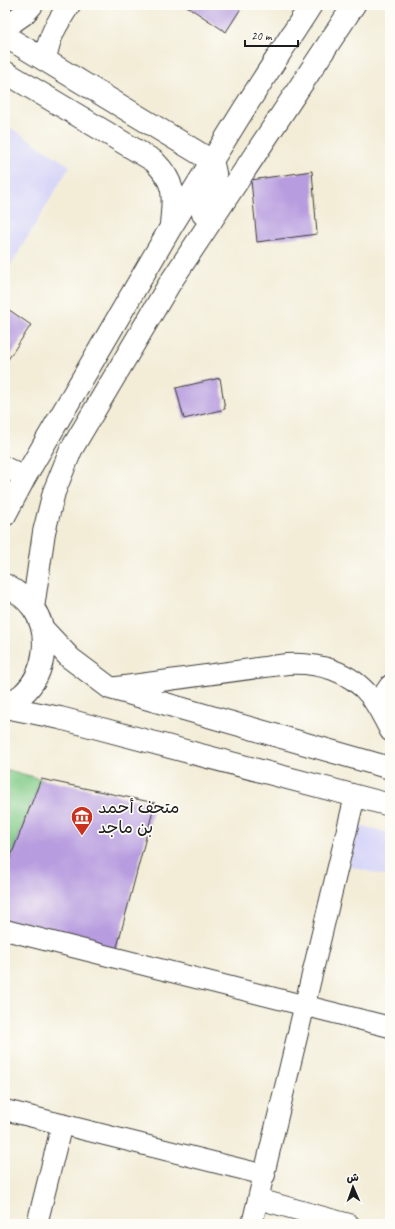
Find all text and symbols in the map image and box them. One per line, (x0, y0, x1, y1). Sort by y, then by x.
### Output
scale bar (245, 22, 298, 48)
text: 20 m (251, 28, 273, 44)
place label: متحف أحمد بن ماجد (98, 797, 180, 838)
museum icon: متحف أحمد بن ماجد (69, 804, 95, 837)
north arrow (333, 1167, 373, 1207)
text: ش (346, 1170, 359, 1184)

